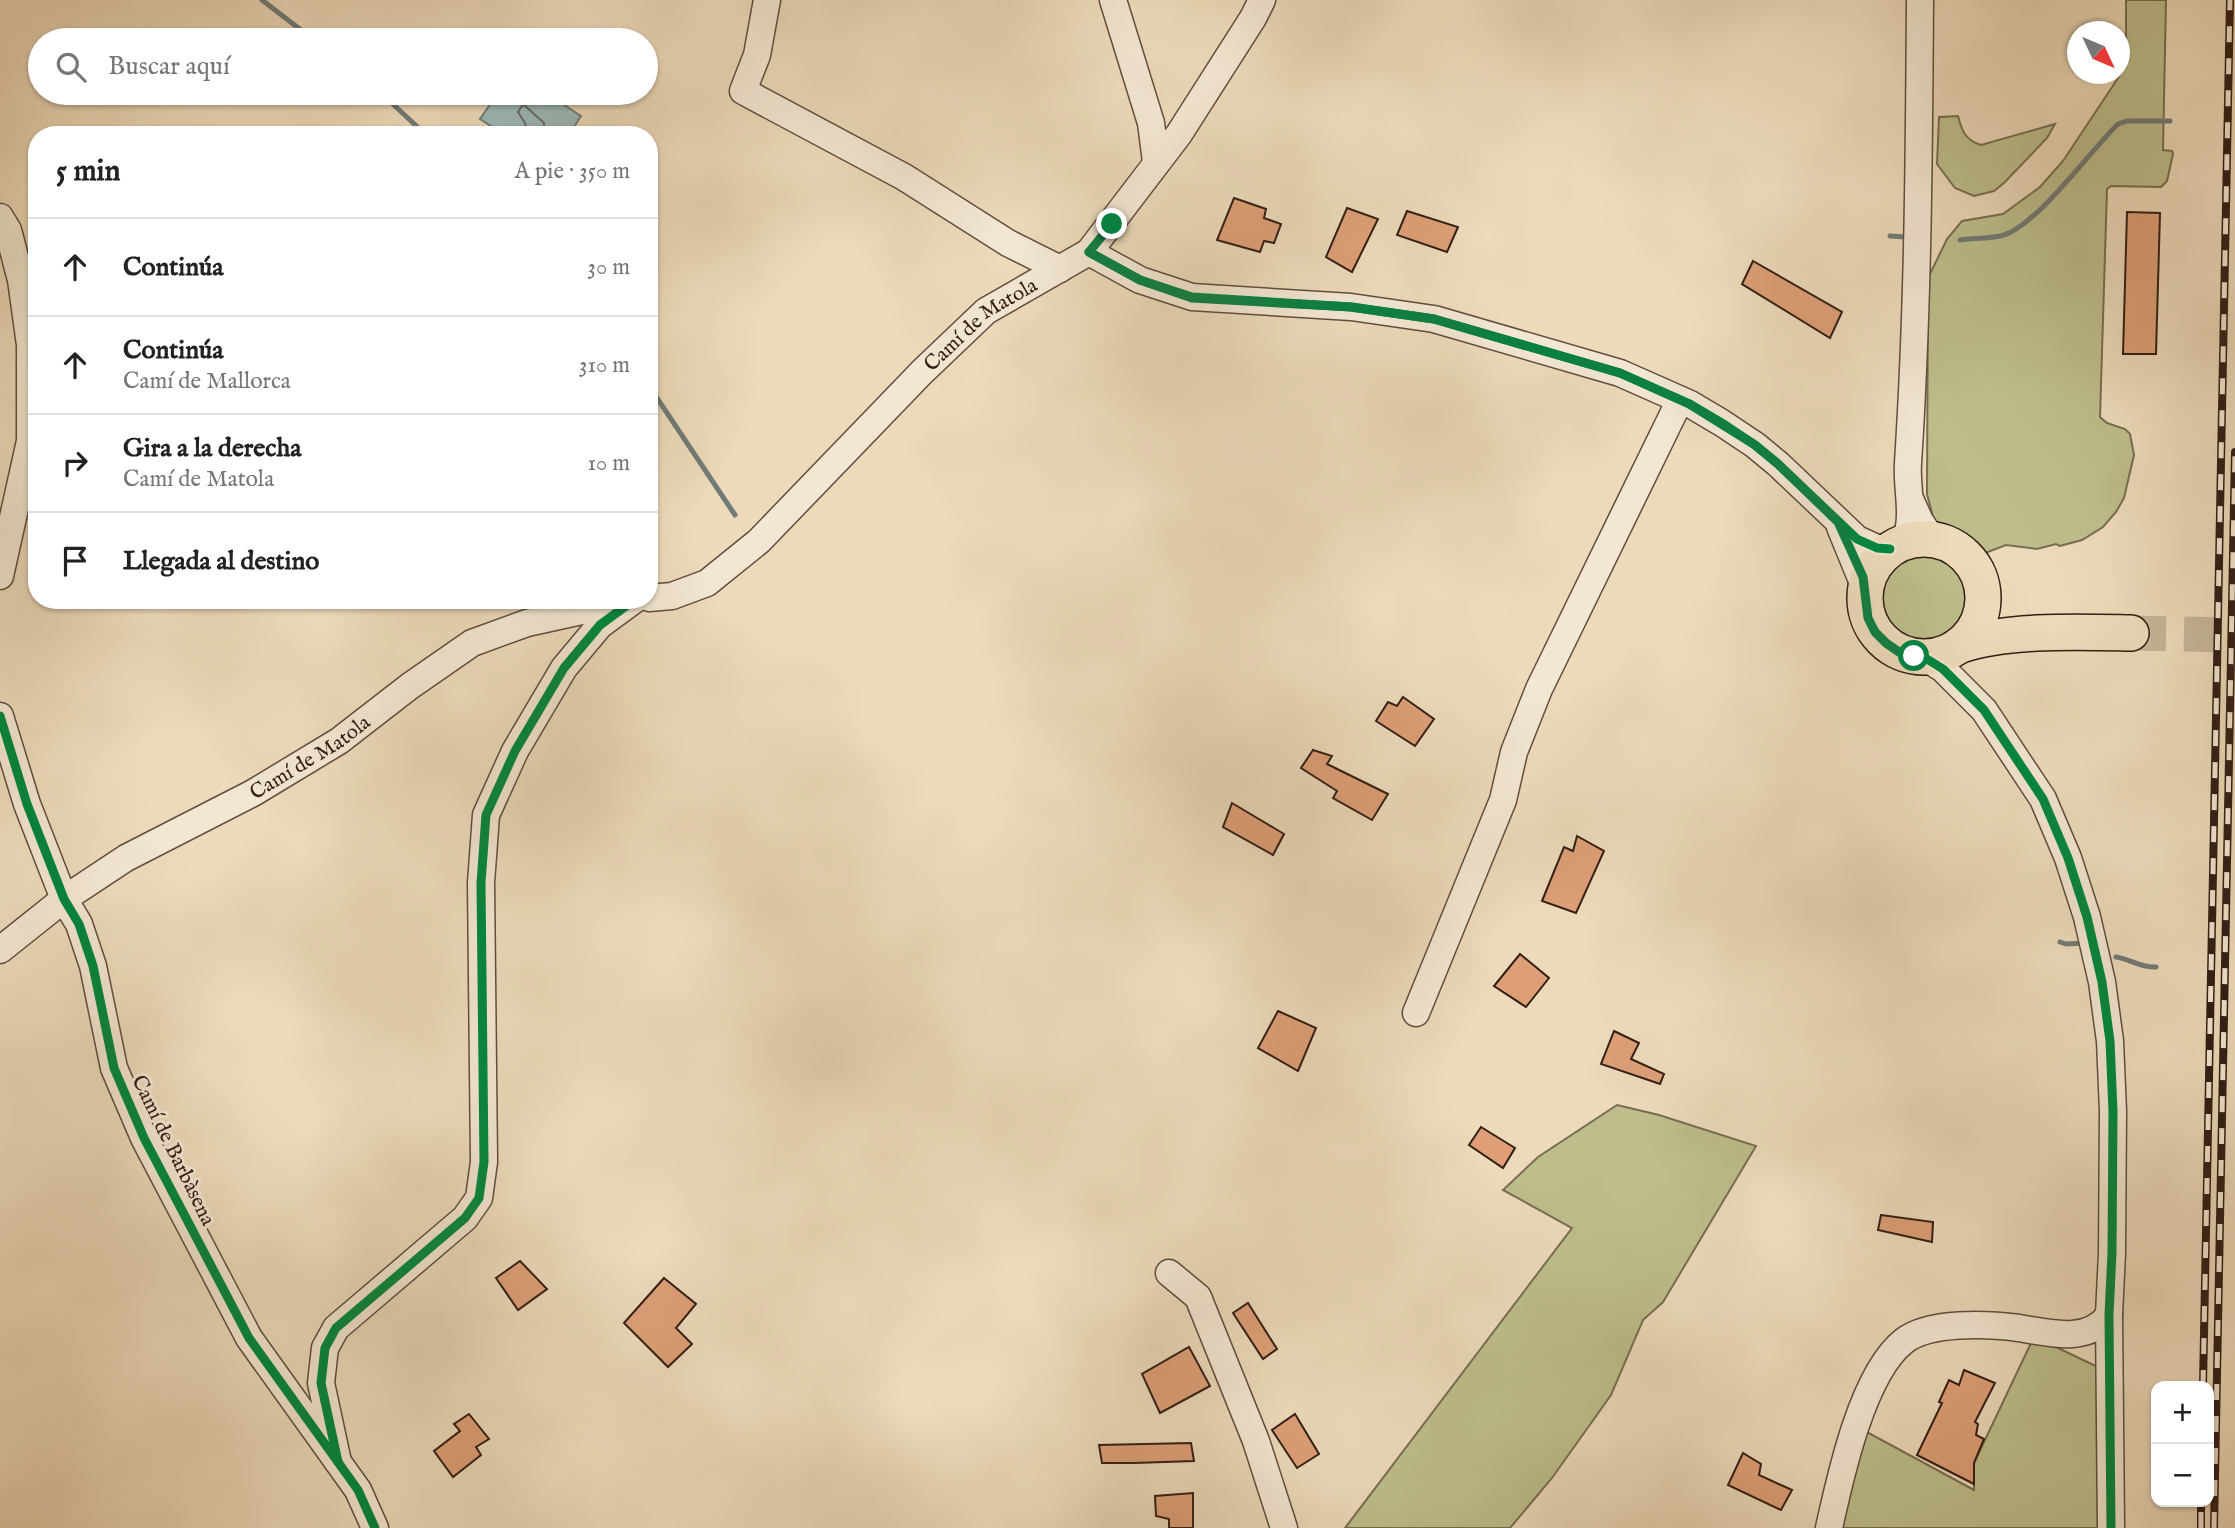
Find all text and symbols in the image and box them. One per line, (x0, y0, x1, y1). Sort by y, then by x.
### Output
north arrow (2067, 21, 2130, 84)
search box (28, 28, 658, 105)
icon: search (52, 48, 90, 86)
text: Buscar aquí (108, 50, 230, 83)
text: 5 min (56, 153, 121, 191)
text: A pie · 350 m (514, 157, 630, 186)
route end (1096, 208, 1127, 239)
icon: ahead (56, 248, 94, 286)
text: Continúa (123, 251, 224, 284)
text: 30 m (587, 253, 630, 282)
street label: Camí de Matola (919, 272, 1043, 378)
text: Continúa (123, 334, 224, 367)
icon: ahead (56, 346, 94, 384)
text: 310 m (579, 351, 630, 380)
text: Camí de Mallorca (123, 367, 291, 396)
text: Gira a la derecha (123, 432, 302, 465)
icon: right (56, 444, 94, 482)
text: 10 m (587, 449, 630, 478)
text: Camí de Matola (123, 465, 274, 494)
icon: arrive (56, 542, 94, 580)
text: Llegada al destino (123, 545, 319, 578)
route start (1898, 640, 1929, 671)
street label: Camí de Matola (245, 709, 377, 807)
street label: Camí de Barbàsena (125, 1071, 221, 1231)
map controls (2151, 1381, 2214, 1507)
button: + (2151, 1381, 2214, 1444)
button: − (2151, 1444, 2214, 1507)

